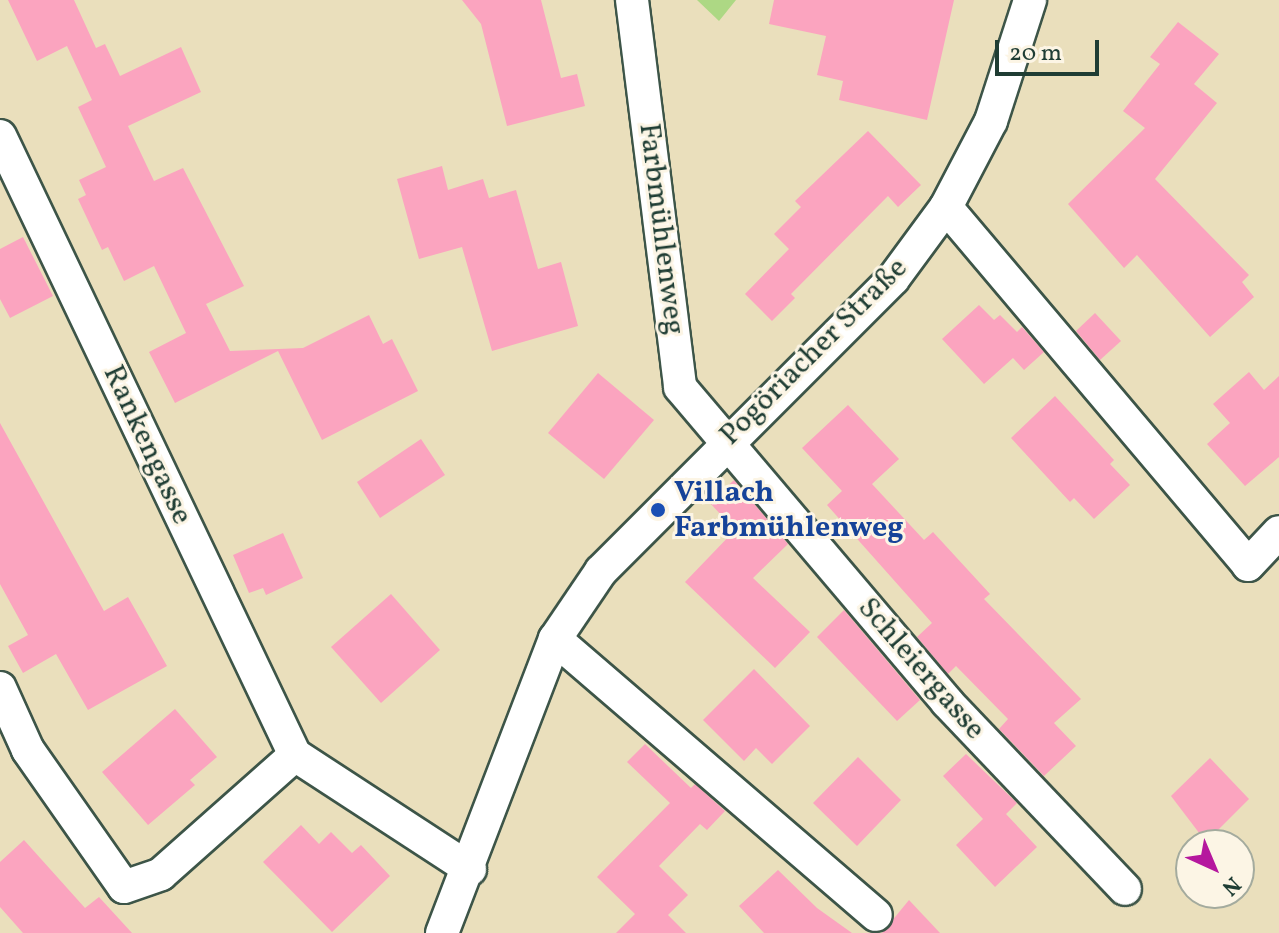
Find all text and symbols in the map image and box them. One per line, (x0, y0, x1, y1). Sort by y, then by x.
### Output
scale bar (999, 24, 1103, 74)
text: 20 m (1009, 37, 1062, 71)
street label: Farbmühlenweg (630, 121, 692, 337)
street label: Pogöriacher Straße (713, 251, 915, 453)
street label: Rankengasse (94, 360, 200, 530)
place label: Villach Farbmühlenweg (674, 475, 904, 546)
marker: Villach Farbmühlenweg (649, 501, 667, 519)
street label: Schleiergasse (850, 591, 992, 747)
north arrow (1175, 829, 1255, 909)
text: N (1214, 868, 1247, 902)

